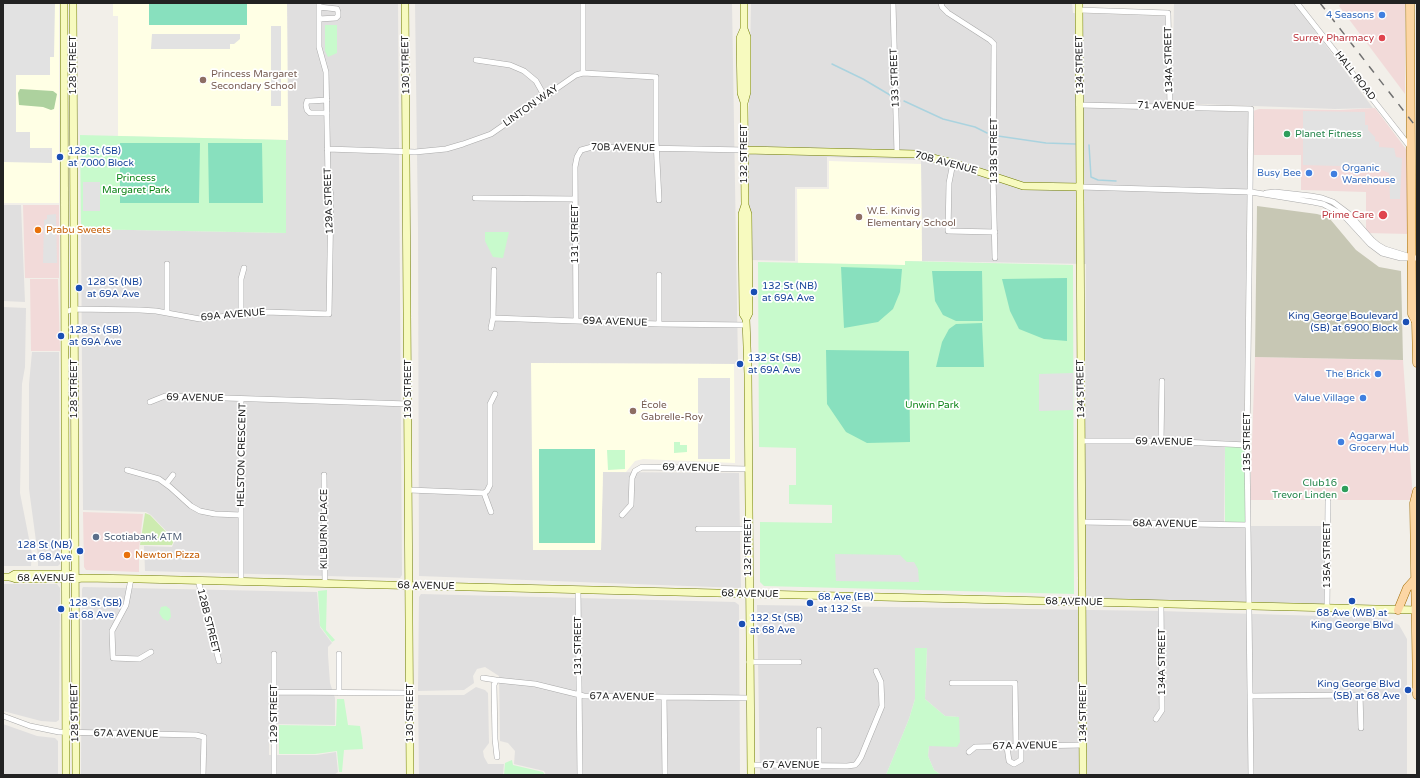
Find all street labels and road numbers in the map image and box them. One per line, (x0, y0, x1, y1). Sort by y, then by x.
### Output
street label: 134A STREET (1162, 27, 1176, 93)
street label: 128 STREET (67, 35, 79, 95)
street label: 130 STREET (399, 35, 413, 95)
street label: 134 STREET (1073, 35, 1087, 95)
street label: 133 STREET (888, 48, 902, 108)
street label: HALL ROAD (1332, 49, 1378, 103)
street label: LINTON WAY (501, 83, 561, 129)
street label: 71 AVENUE (1137, 99, 1195, 113)
street label: 133B STREET (988, 118, 1000, 184)
street label: 132 STREET (738, 124, 750, 184)
street label: 70B AVENUE (591, 141, 655, 155)
street label: 70B AVENUE (913, 149, 979, 177)
street label: 129A STREET (322, 167, 336, 235)
street label: 131 STREET (569, 204, 581, 264)
street label: 69A AVENUE (200, 306, 266, 324)
street label: 69A AVENUE (582, 315, 648, 329)
street label: 128 STREET (68, 359, 80, 419)
street label: 130 STREET (402, 359, 414, 419)
street label: 134 STREET (1074, 359, 1088, 419)
street label: 69 AVENUE (166, 391, 224, 405)
street label: HELSTON CRESCENT (235, 403, 249, 507)
street label: 135 STREET (1241, 412, 1253, 472)
street label: 69 AVENUE (1135, 435, 1193, 449)
street label: 69 AVENUE (662, 461, 720, 475)
street label: KILBURN PLACE (318, 489, 330, 569)
street label: 132 STREET (742, 517, 754, 577)
street label: 68A AVENUE (1132, 517, 1198, 531)
street label: 135A STREET (1321, 522, 1333, 588)
street label: 68 AVENUE (17, 572, 75, 584)
street label: 68 AVENUE (397, 579, 455, 593)
street label: 128B STREET (194, 587, 222, 655)
street label: 68 AVENUE (721, 587, 779, 601)
street label: 68 AVENUE (1045, 595, 1103, 609)
street label: 131 STREET (572, 616, 584, 676)
street label: 134A STREET (1156, 629, 1168, 695)
street label: 128 STREET (68, 683, 82, 743)
street label: 130 STREET (404, 683, 416, 743)
street label: 134 STREET (1077, 683, 1089, 743)
street label: 129 STREET (268, 684, 280, 744)
street label: 67A AVENUE (589, 690, 655, 704)
street label: 67A AVENUE (93, 727, 159, 741)
street label: 67A AVENUE (992, 739, 1058, 753)
street label: 67 AVENUE (762, 759, 820, 771)

